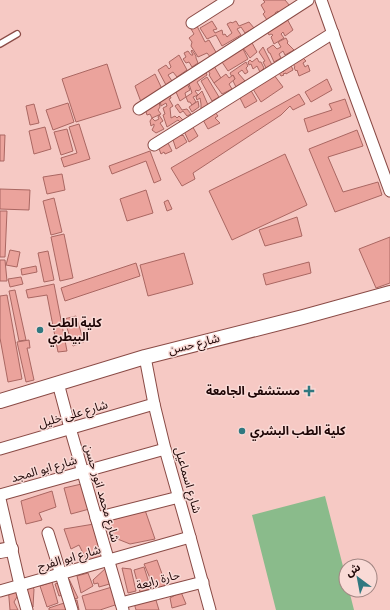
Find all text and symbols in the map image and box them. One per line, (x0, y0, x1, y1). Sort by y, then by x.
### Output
place label: كلية الطب البيطري (48, 316, 102, 347)
marker: كلية الطب البيطري (35, 325, 45, 335)
street label: شارع حسن (167, 331, 222, 359)
place label: مستشفى الجامعة (206, 384, 300, 398)
marker: مستشفى الجامعة (303, 385, 315, 397)
street label: شارع على خليل (37, 397, 110, 433)
place label: كلية الطب البشري (250, 424, 346, 441)
marker: كلية الطب البشري (237, 426, 247, 436)
street label: شارع محمد انور حسن (79, 442, 123, 544)
street label: شارع اسماعيل (170, 445, 204, 515)
street label: شارع ابو المجد (9, 453, 79, 487)
street label: شارع ابو الفرج (36, 542, 103, 576)
north arrow (338, 558, 378, 598)
text: ش (343, 560, 363, 579)
street label: حارة رابعة (135, 567, 181, 593)

